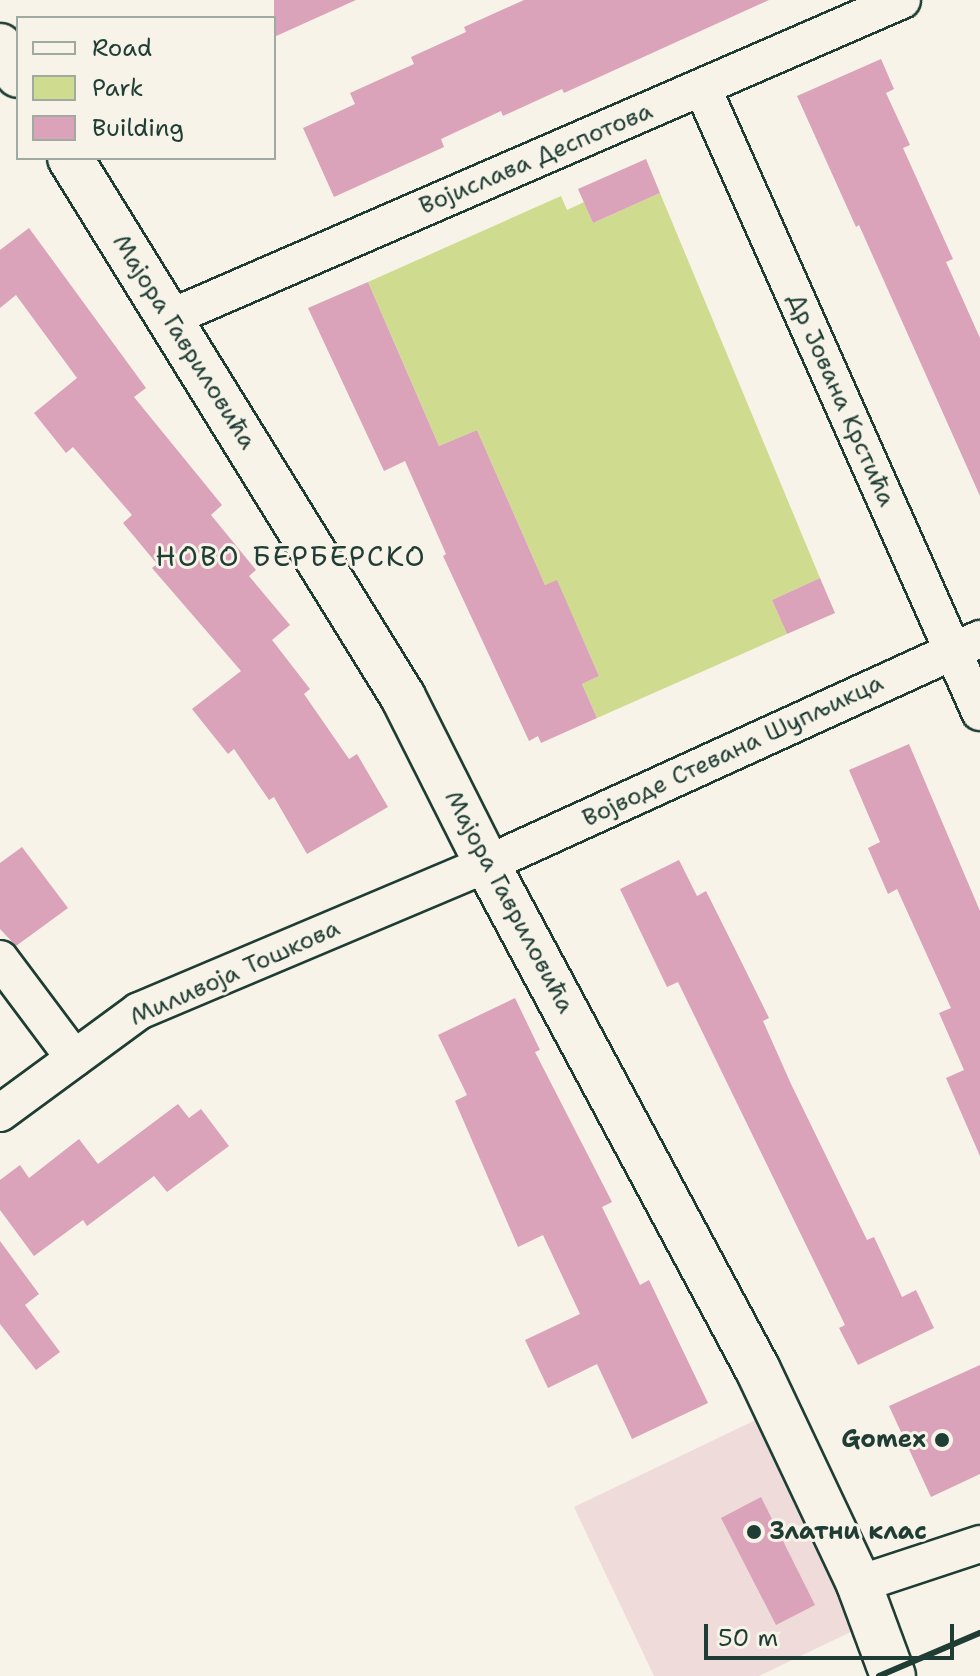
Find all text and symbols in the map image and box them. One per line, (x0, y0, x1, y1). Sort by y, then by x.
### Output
legend (16, 16, 276, 160)
text: Road (92, 32, 152, 64)
text: Park (92, 72, 144, 104)
street label: Војислава Деспотова (415, 97, 657, 221)
text: Building (92, 112, 184, 144)
street label: Мајора Гавриловића (106, 229, 262, 455)
street label: Др Јована Крстића (781, 289, 901, 511)
district label: НОВО БЕРБЕРСКО (155, 539, 427, 573)
street label: Војводе Стевана Шупљикца (578, 669, 888, 833)
street label: Мајора Гавриловића (438, 786, 580, 1018)
street label: Миливоја Тошкова (126, 914, 344, 1032)
place label: Gomex (841, 1426, 926, 1454)
marker: Gomex (933, 1431, 951, 1449)
place label: Златни клас (770, 1518, 927, 1546)
marker: Златни клас (745, 1523, 763, 1541)
scale bar (708, 1608, 958, 1658)
text: 50 m (718, 1622, 778, 1654)

